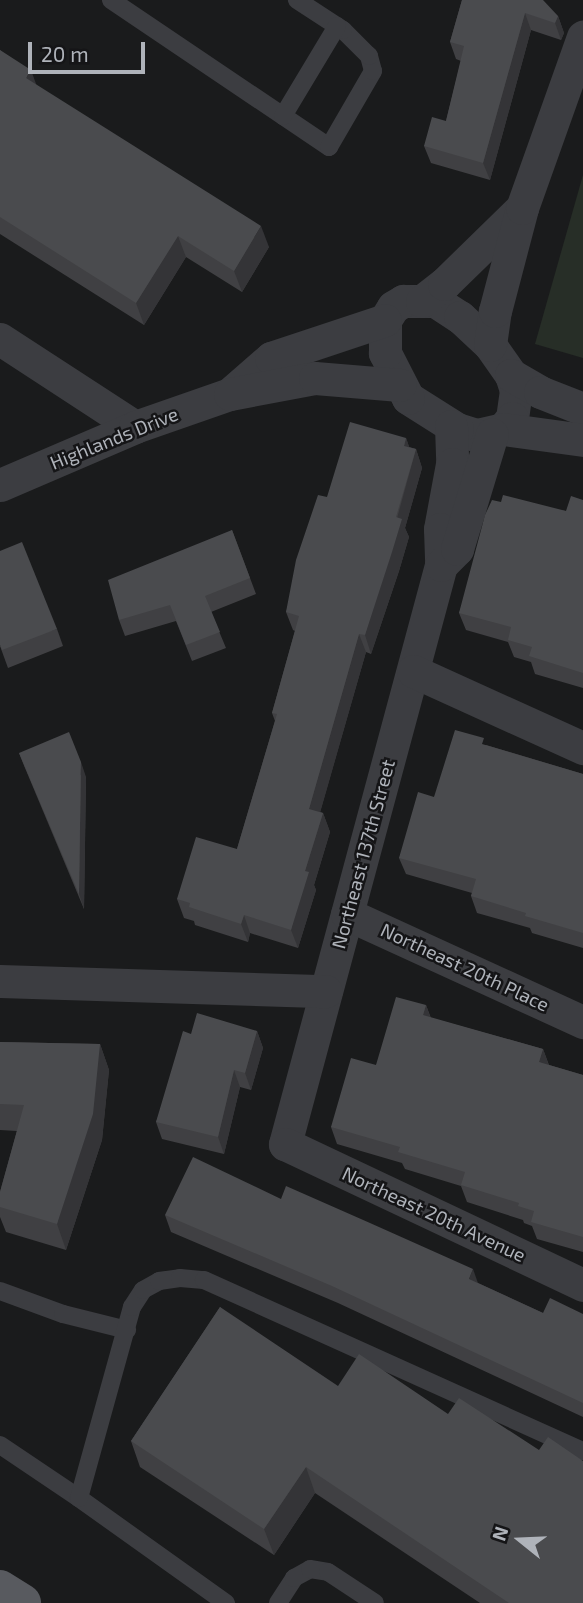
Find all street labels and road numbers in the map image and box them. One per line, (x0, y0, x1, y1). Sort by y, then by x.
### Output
street label: Highlands Drive (47, 402, 181, 474)
street label: Northeast 137th Street (327, 757, 399, 951)
street label: Northeast 20th Place (377, 918, 553, 1016)
street label: Northeast 20th Avenue (338, 1161, 530, 1267)

